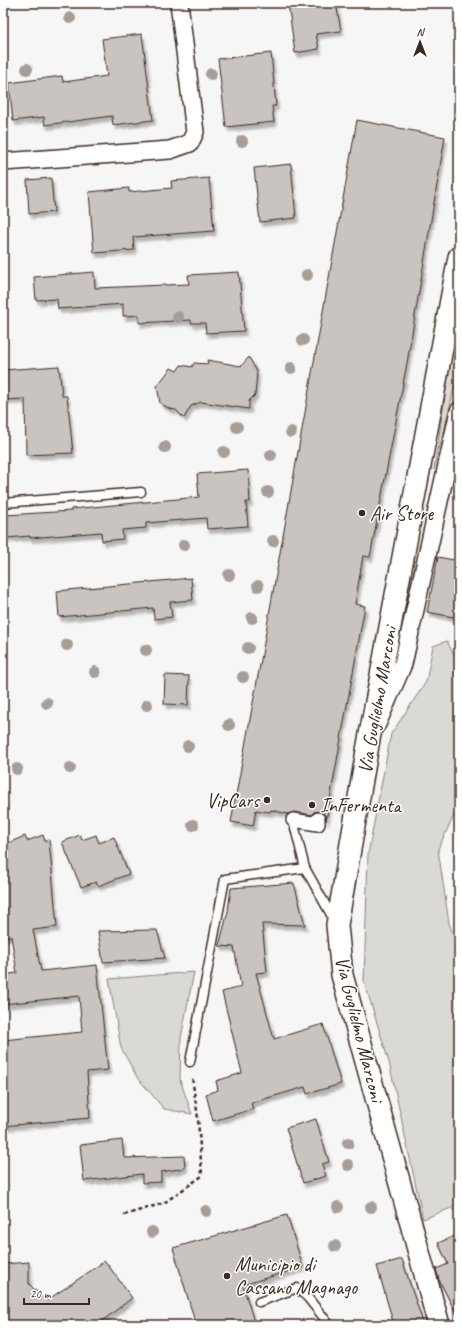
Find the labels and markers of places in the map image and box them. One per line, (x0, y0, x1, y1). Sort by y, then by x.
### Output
place label: Air Store (370, 501, 434, 526)
marker: Air Store (357, 508, 367, 518)
place label: VipCars (206, 788, 261, 813)
place label: InFermenta (320, 793, 403, 818)
marker: VipCars (262, 795, 272, 805)
marker: InFermenta (307, 800, 317, 810)
place label: Municipio di Cassano Magnago (235, 1252, 358, 1300)
marker: Municipio di Cassano Magnago (222, 1271, 232, 1281)

